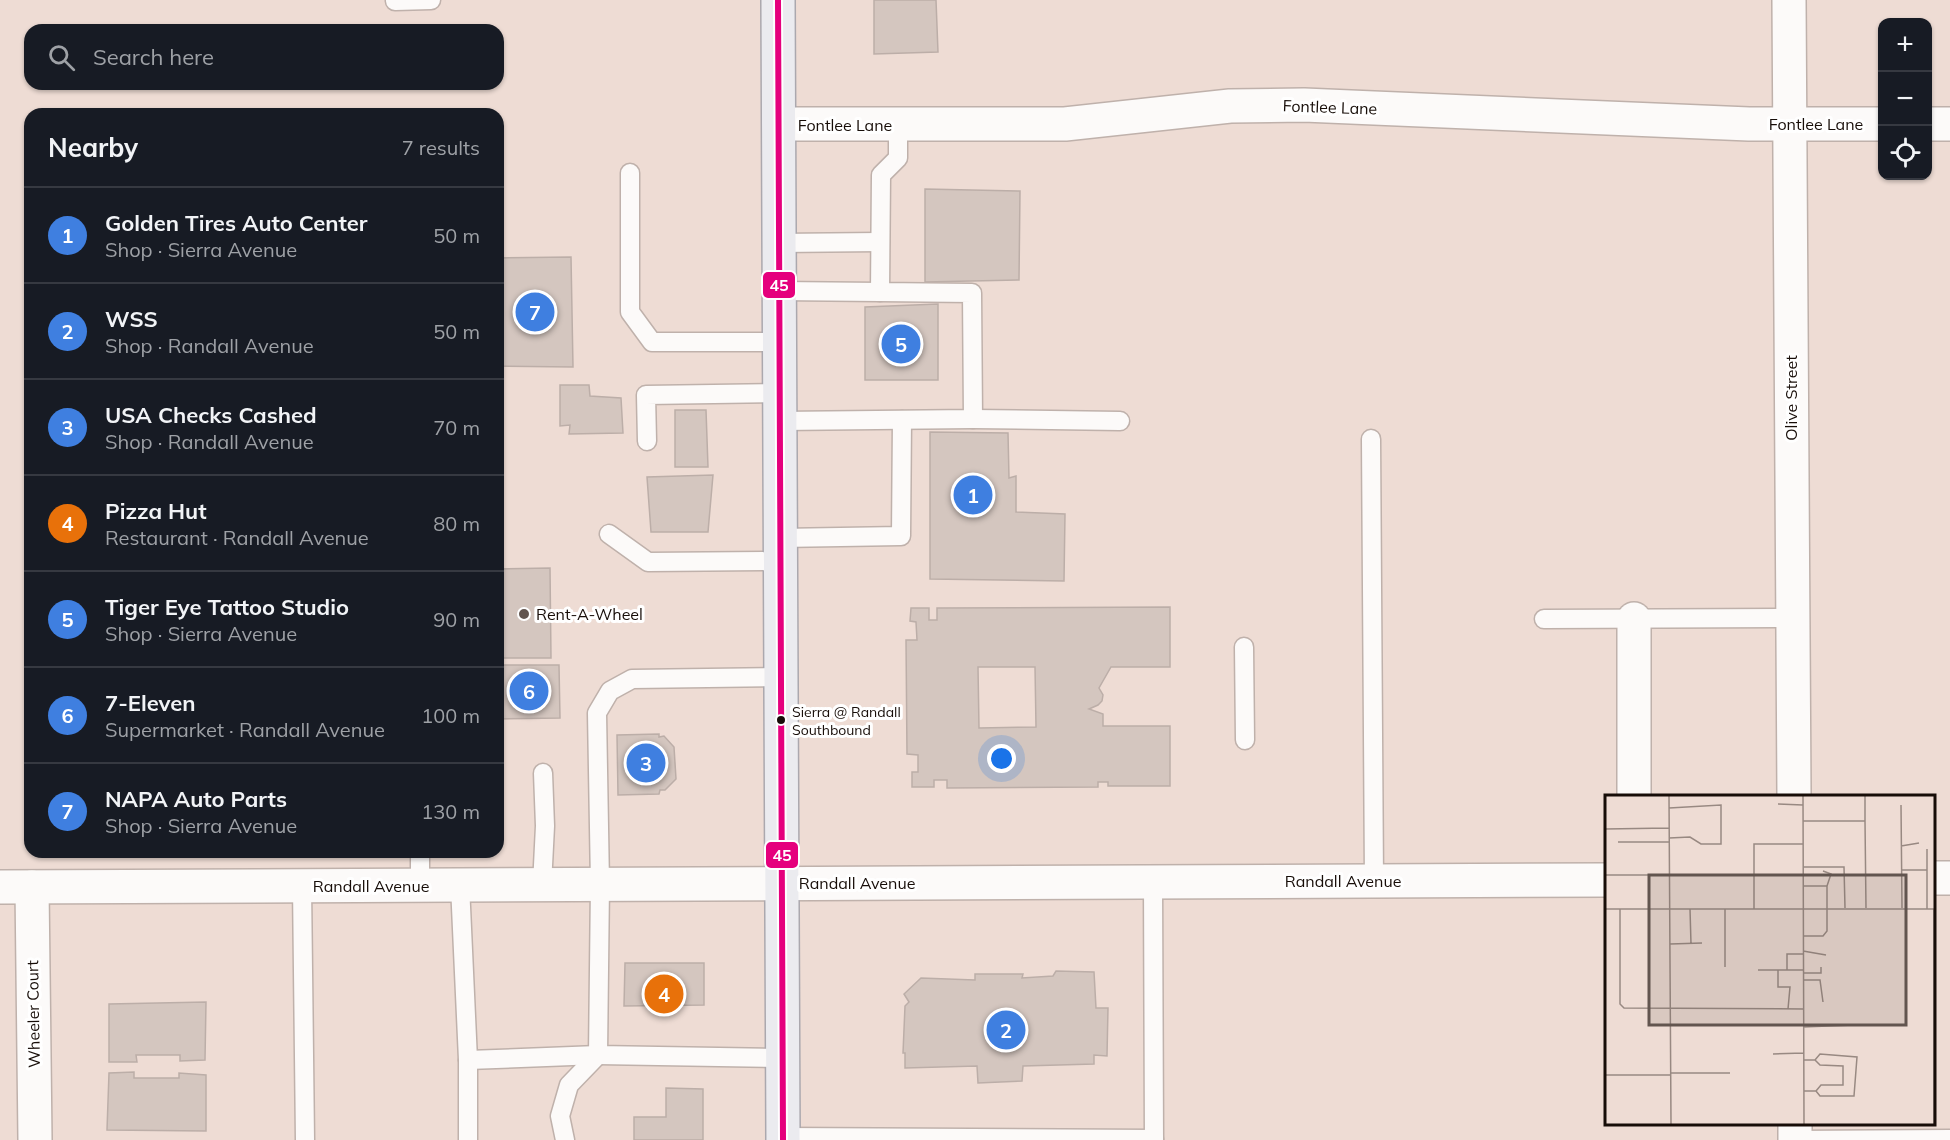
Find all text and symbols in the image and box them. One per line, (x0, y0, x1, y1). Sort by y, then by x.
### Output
map controls (1878, 18, 1932, 180)
button: + (1878, 18, 1932, 72)
search box (24, 24, 504, 90)
icon: search (45, 41, 78, 74)
text: Search here (93, 43, 214, 71)
button: − (1878, 72, 1932, 126)
street label: Fontlee Lane (1282, 95, 1378, 119)
street label: Fontlee Lane (1769, 114, 1863, 134)
street label: Fontlee Lane (798, 115, 892, 135)
button: locate (1878, 126, 1932, 180)
text: Nearby (48, 131, 138, 164)
text: 7 results (402, 135, 480, 160)
text: Golden Tires Auto Center (105, 209, 367, 237)
text: 1 (62, 223, 74, 248)
text: 50 m (433, 223, 480, 248)
text: Shop · Sierra Avenue (105, 237, 297, 262)
line badge: 45 (762, 271, 796, 299)
text: 45 (769, 275, 789, 295)
pin: 7 (516, 290, 554, 334)
text: WSS (105, 305, 158, 333)
text: 2 (62, 319, 74, 344)
text: 50 m (433, 319, 480, 344)
pin: 5 (882, 322, 920, 366)
text: Shop · Randall Avenue (105, 333, 314, 358)
street label: Olive Street (1781, 355, 1801, 441)
text: USA Checks Cashed (105, 401, 317, 429)
text: 3 (62, 415, 74, 440)
text: 70 m (433, 415, 480, 440)
text: Shop · Randall Avenue (105, 429, 314, 454)
pin: 1 (954, 472, 992, 518)
text: Pizza Hut (105, 497, 207, 525)
text: 4 (62, 511, 74, 536)
text: 80 m (433, 511, 480, 536)
text: Restaurant · Randall Avenue (105, 525, 369, 550)
text: Tiger Eye Tattoo Studio (105, 593, 349, 621)
place label: Rent-A-Wheel (536, 604, 643, 624)
text: 5 (62, 607, 74, 632)
text: 90 m (433, 607, 480, 632)
marker: Rent-A-Wheel (517, 607, 531, 621)
text: Shop · Sierra Avenue (105, 621, 297, 646)
pin: 6 (510, 668, 548, 714)
text: 7-Eleven (105, 689, 196, 717)
text: 6 (62, 703, 74, 728)
text: 100 m (421, 703, 480, 728)
place label: Sierra @ Randall Southbound (792, 703, 901, 739)
marker: Sierra @ Randall Southbound (775, 714, 787, 726)
text: Supermarket · Randall Avenue (105, 717, 385, 742)
pin: 3 (626, 740, 666, 786)
your location (987, 744, 1016, 773)
text: NAPA Auto Parts (105, 785, 287, 813)
inset map (1605, 795, 1935, 1125)
text: 7 (62, 799, 74, 824)
text: 130 m (421, 799, 480, 824)
text: Shop · Sierra Avenue (105, 813, 297, 838)
line badge: 45 (765, 841, 799, 869)
text: 45 (772, 845, 792, 865)
street label: Randall Avenue (1285, 871, 1401, 891)
street label: Randall Avenue (799, 873, 915, 893)
street label: Randall Avenue (313, 876, 429, 896)
street label: Wheeler Court (22, 960, 44, 1068)
pin: 4 (644, 972, 684, 1016)
pin: 2 (986, 1008, 1026, 1052)

